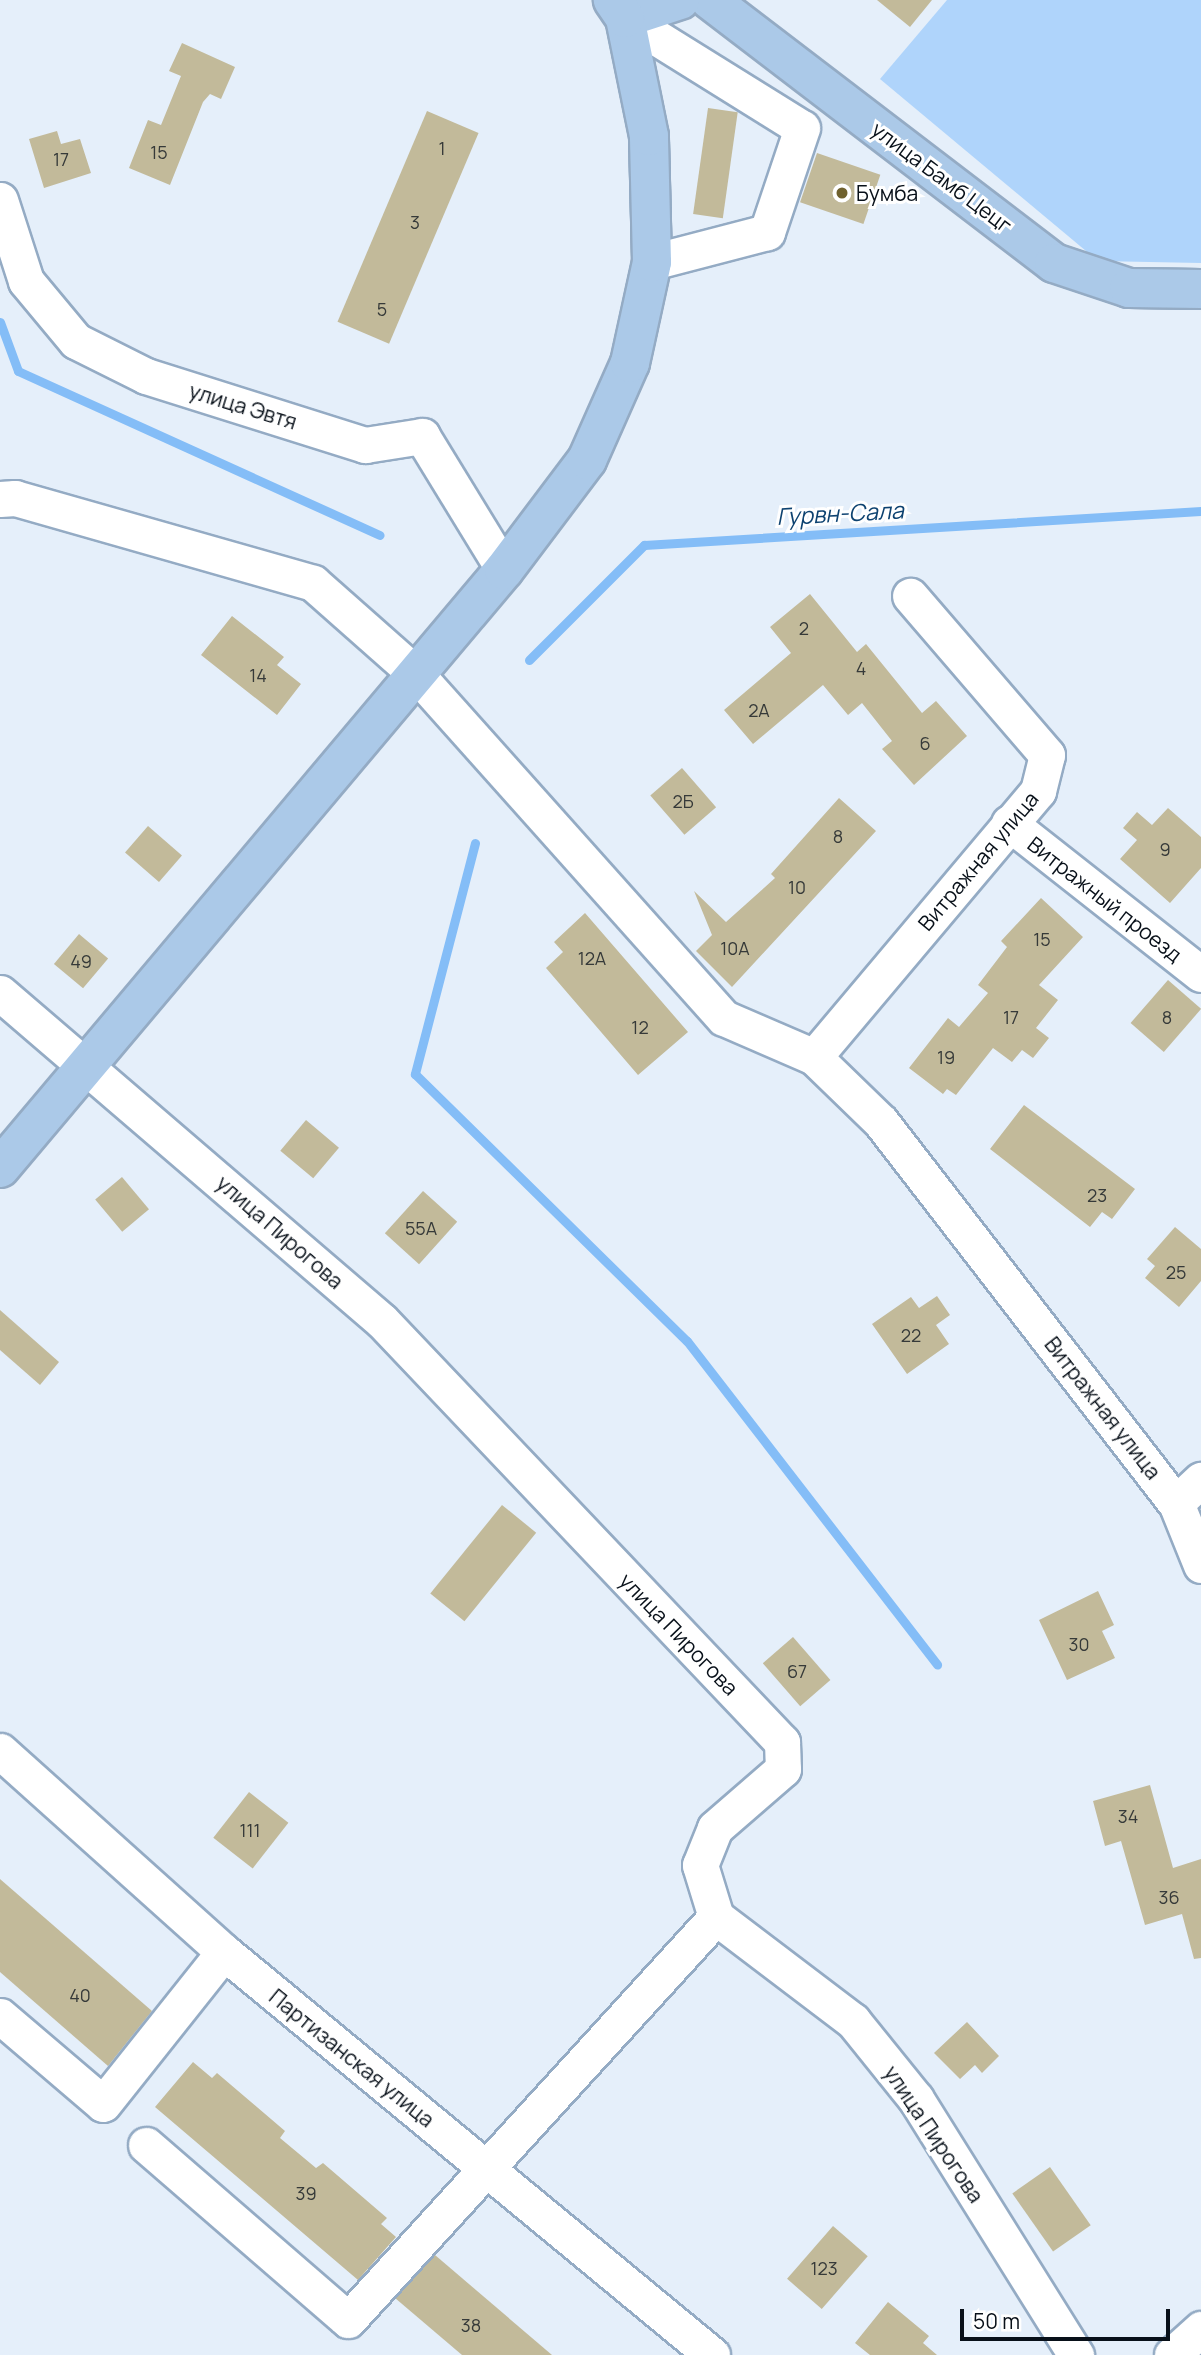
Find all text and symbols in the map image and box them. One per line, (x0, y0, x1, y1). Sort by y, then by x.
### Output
street label: улица Бамб Цецг (867, 116, 1017, 238)
house number: 1 (438, 137, 446, 159)
house number: 15 (150, 141, 168, 163)
house number: 17 (53, 148, 69, 170)
place label: Бумба (856, 180, 918, 206)
marker: Бумба (834, 185, 850, 201)
house number: 3 (410, 211, 420, 233)
house number: 5 (377, 298, 387, 320)
street label: улица Эвтя (186, 378, 300, 434)
water label: Гурвн-Сала (776, 496, 904, 530)
house number: 2 (799, 617, 809, 639)
house number: 4 (856, 657, 866, 679)
house number: 14 (249, 664, 267, 686)
house number: 2А (748, 699, 770, 721)
house number: 6 (919, 732, 931, 754)
street label: Витражная улица (913, 786, 1043, 936)
house number: 2Б (672, 790, 694, 812)
house number: 8 (833, 825, 843, 847)
street label: Витражный проезд (1023, 831, 1187, 967)
house number: 9 (1159, 838, 1171, 860)
house number: 10 (788, 876, 806, 898)
house number: 15 (1033, 928, 1051, 950)
house number: 10А (720, 937, 750, 959)
house number: 12А (578, 947, 606, 969)
house number: 49 (70, 950, 92, 972)
house number: 17 (1003, 1006, 1019, 1028)
house number: 8 (1162, 1006, 1172, 1028)
house number: 12 (631, 1016, 649, 1038)
house number: 19 (937, 1046, 955, 1068)
street label: улица Пирогова (211, 1170, 349, 1294)
house number: 23 (1087, 1184, 1107, 1206)
house number: 55А (405, 1217, 437, 1239)
house number: 25 (1166, 1261, 1186, 1283)
house number: 22 (901, 1324, 921, 1346)
street label: Витражная улица (1040, 1332, 1166, 1484)
street label: улица Пирогова (614, 1568, 744, 1700)
house number: 30 (1069, 1633, 1089, 1655)
house number: 67 (787, 1660, 807, 1682)
house number: 34 (1118, 1805, 1138, 1827)
house number: 111 (239, 1819, 261, 1841)
house number: 36 (1158, 1886, 1180, 1908)
house number: 40 (69, 1984, 91, 2006)
street label: Партизанская улица (265, 1984, 439, 2132)
street label: улица Пирогова (879, 2061, 989, 2207)
house number: 39 (295, 2182, 317, 2204)
house number: 123 (810, 2257, 838, 2279)
scale bar (963, 2296, 1173, 2340)
text: 50 m (973, 2307, 1020, 2335)
house number: 38 (461, 2314, 481, 2336)

